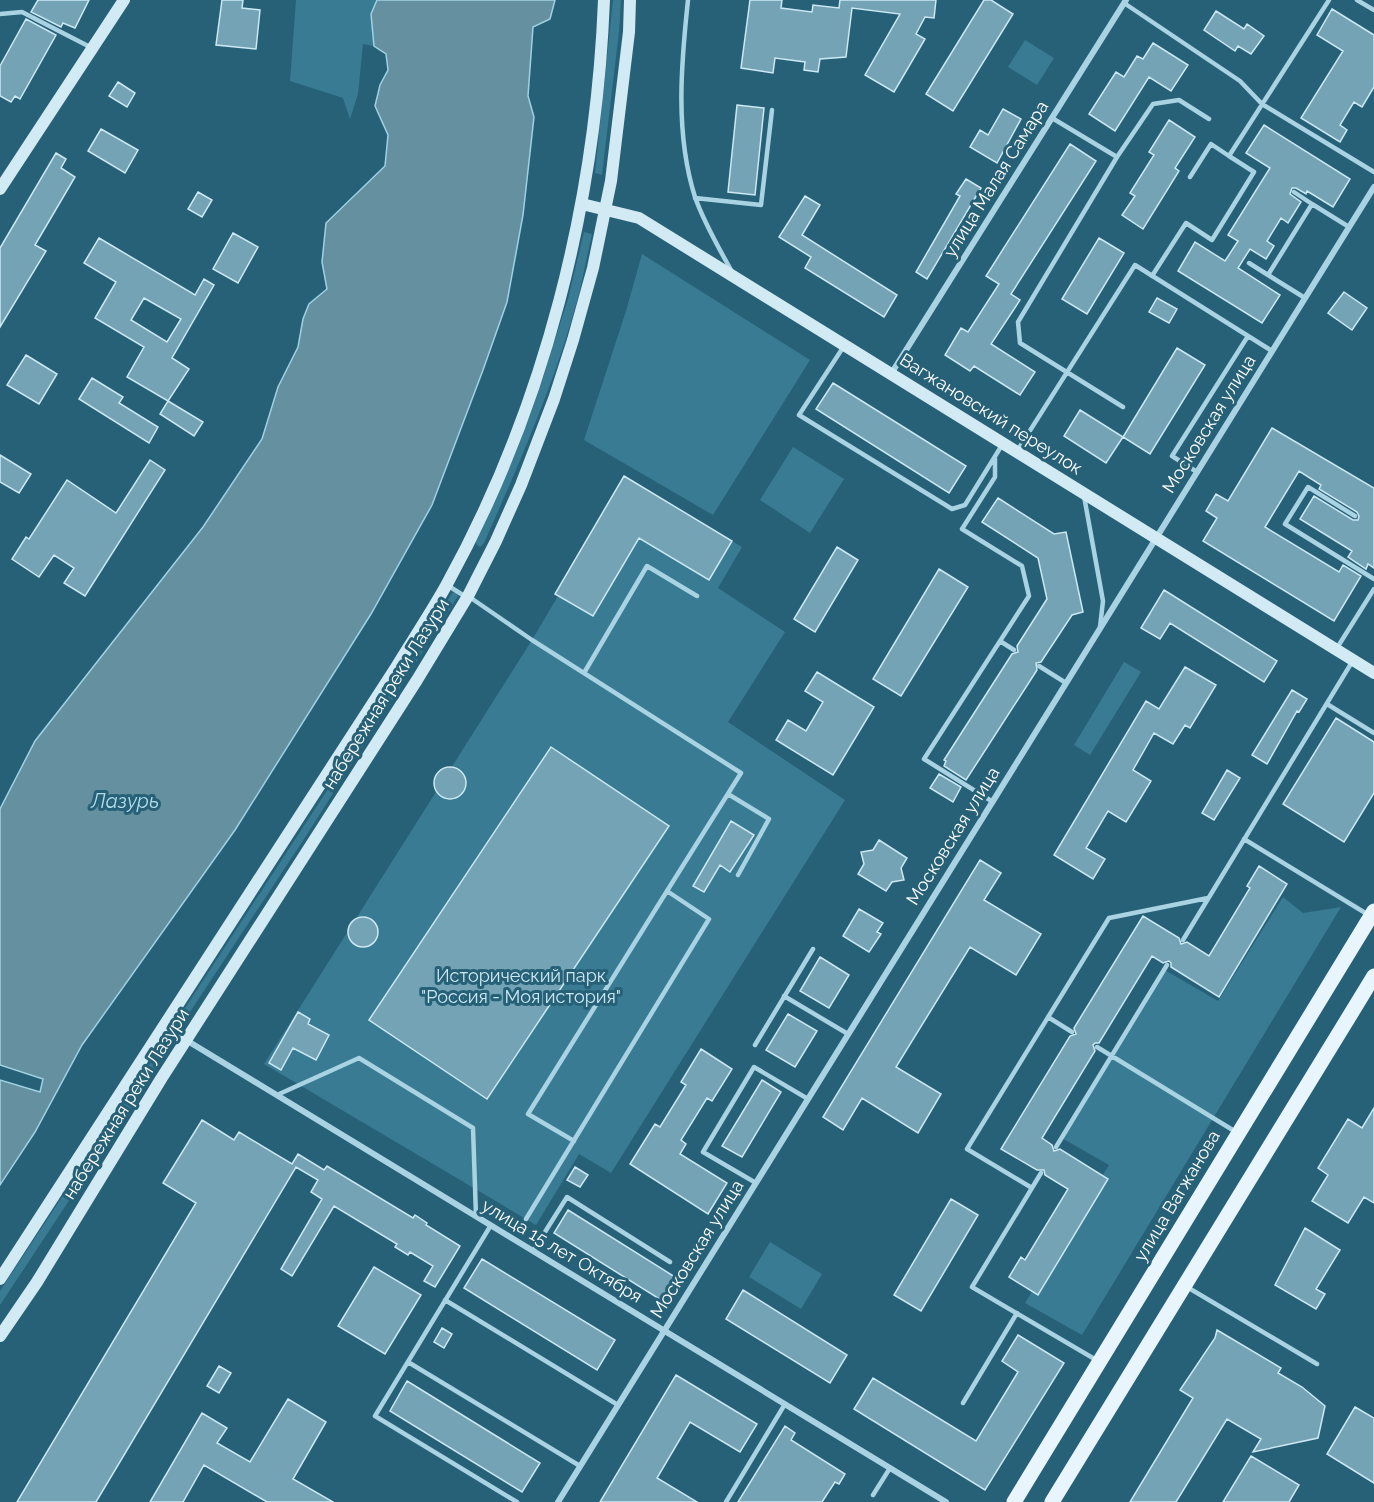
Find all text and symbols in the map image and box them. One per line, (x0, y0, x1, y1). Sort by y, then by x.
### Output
street label: улица Малая Самара (939, 97, 1052, 261)
street label: Вагжановский переулок (896, 349, 1086, 478)
street label: Московская улица (1158, 351, 1260, 497)
street label: набережная реки Лазури (318, 594, 453, 793)
street label: Московская улица (902, 763, 1004, 909)
water label: Лазурь (90, 789, 159, 813)
park label: Исторический парк "Россия - Моя история" (421, 965, 621, 1007)
street label: набережная реки Лазури (58, 1004, 193, 1203)
street label: улица Вагжанова (1129, 1126, 1224, 1265)
street label: Московская улица (646, 1176, 748, 1322)
street label: улица 15 лет Октября (478, 1194, 646, 1307)

